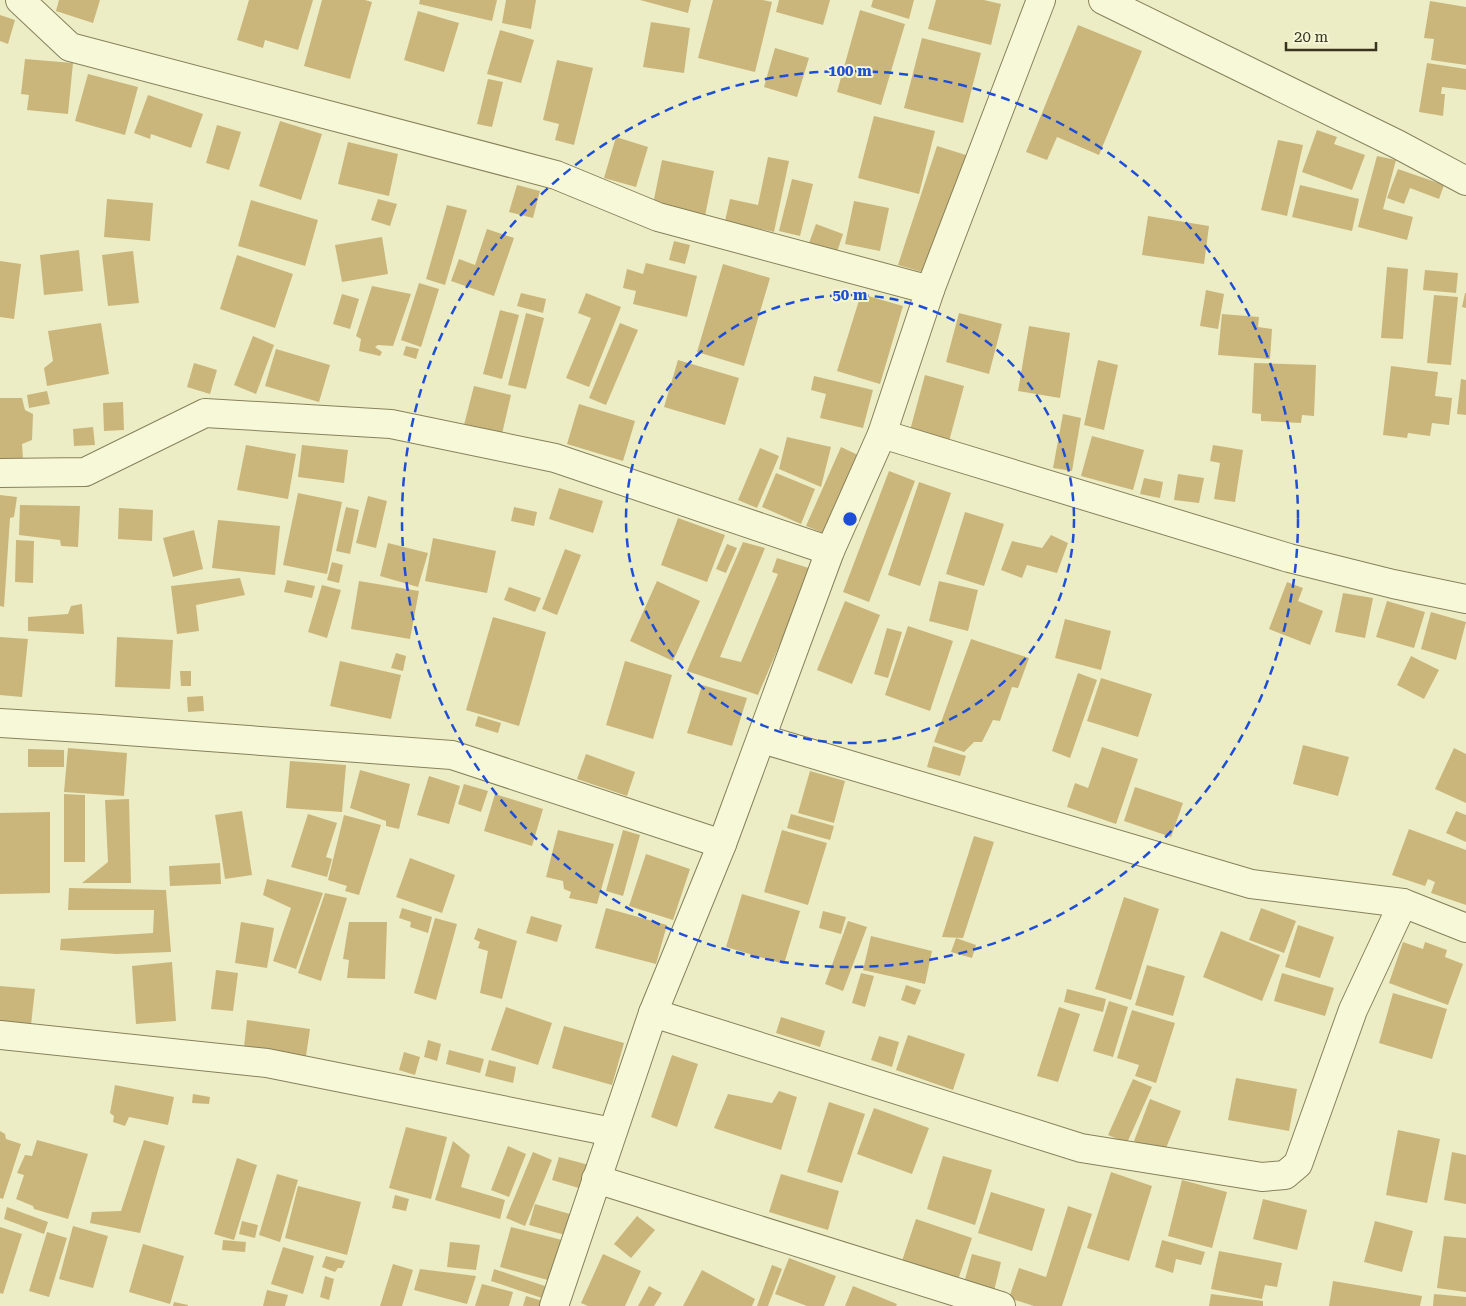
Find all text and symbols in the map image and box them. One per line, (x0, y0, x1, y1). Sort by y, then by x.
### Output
scale bar (1286, 20, 1376, 52)
text: 20 m (1294, 28, 1329, 46)
text: 100 m (828, 62, 872, 80)
text: 50 m (832, 286, 868, 304)
centre of rings (841, 510, 859, 528)

